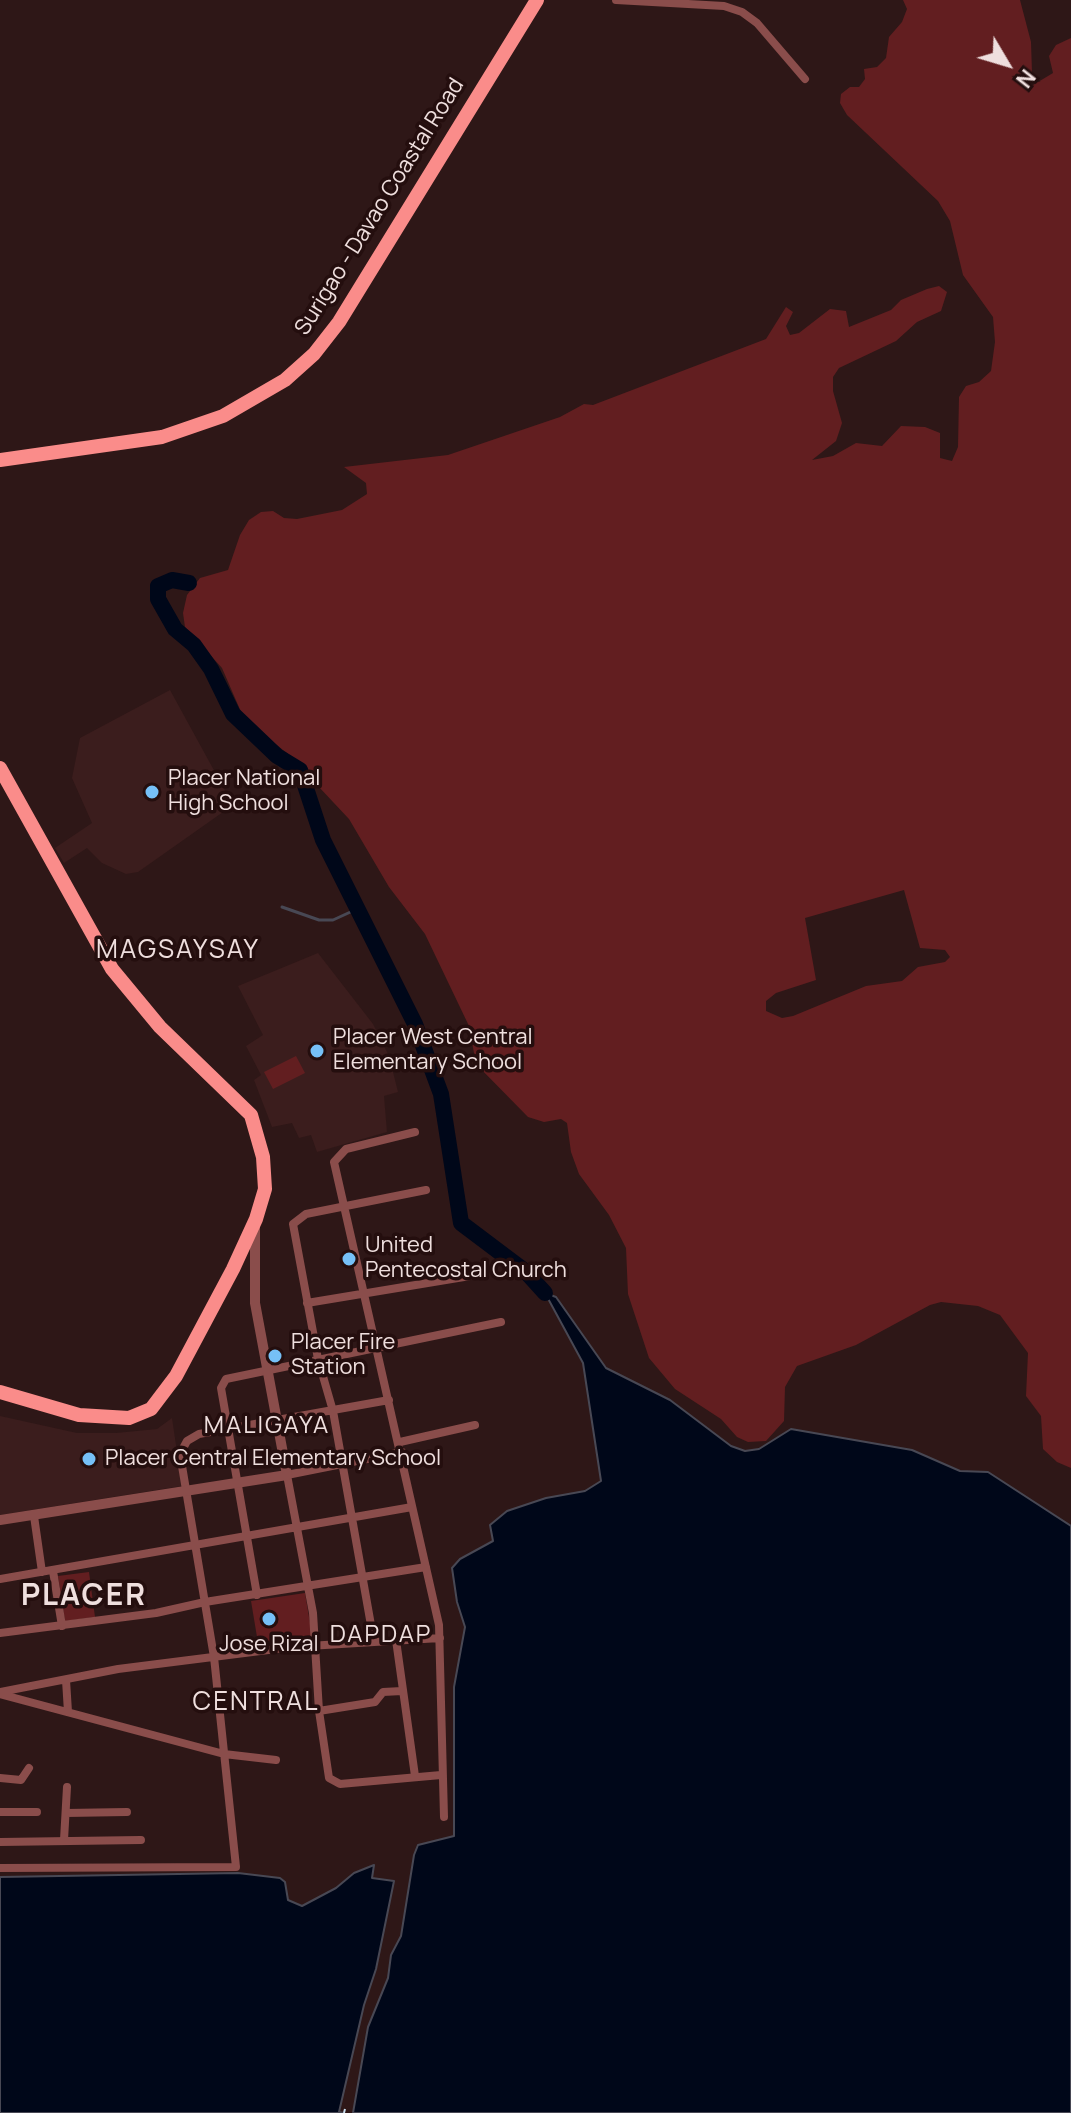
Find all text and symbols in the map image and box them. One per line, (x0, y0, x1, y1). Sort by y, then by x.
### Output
north arrow (967, 24, 1047, 104)
text: N (1009, 63, 1043, 94)
street label: Surigao - Davao Coastal Road (290, 74, 470, 340)
place label: Placer National High School (168, 766, 320, 818)
marker: Placer National High School (143, 783, 161, 801)
district label: MAGSAYSAY (96, 935, 260, 967)
place label: Placer West Central Elementary School (333, 1025, 533, 1076)
marker: Placer West Central Elementary School (308, 1042, 326, 1060)
place label: United Pentecostal Church (365, 1233, 567, 1284)
marker: United Pentecostal Church (340, 1250, 358, 1268)
place label: Placer Fire Station (291, 1330, 395, 1382)
marker: Placer Fire Station (266, 1347, 284, 1365)
district label: MALIGAYA (204, 1412, 330, 1440)
place label: Placer Central Elementary School (105, 1446, 441, 1472)
marker: Placer Central Elementary School (80, 1450, 98, 1468)
district label: PLACER (21, 1579, 147, 1615)
marker: Jose Rizal (260, 1610, 278, 1628)
district label: DAPDAP (330, 1621, 432, 1649)
place label: Jose Rizal (219, 1632, 319, 1658)
district label: CENTRAL (193, 1687, 319, 1719)

